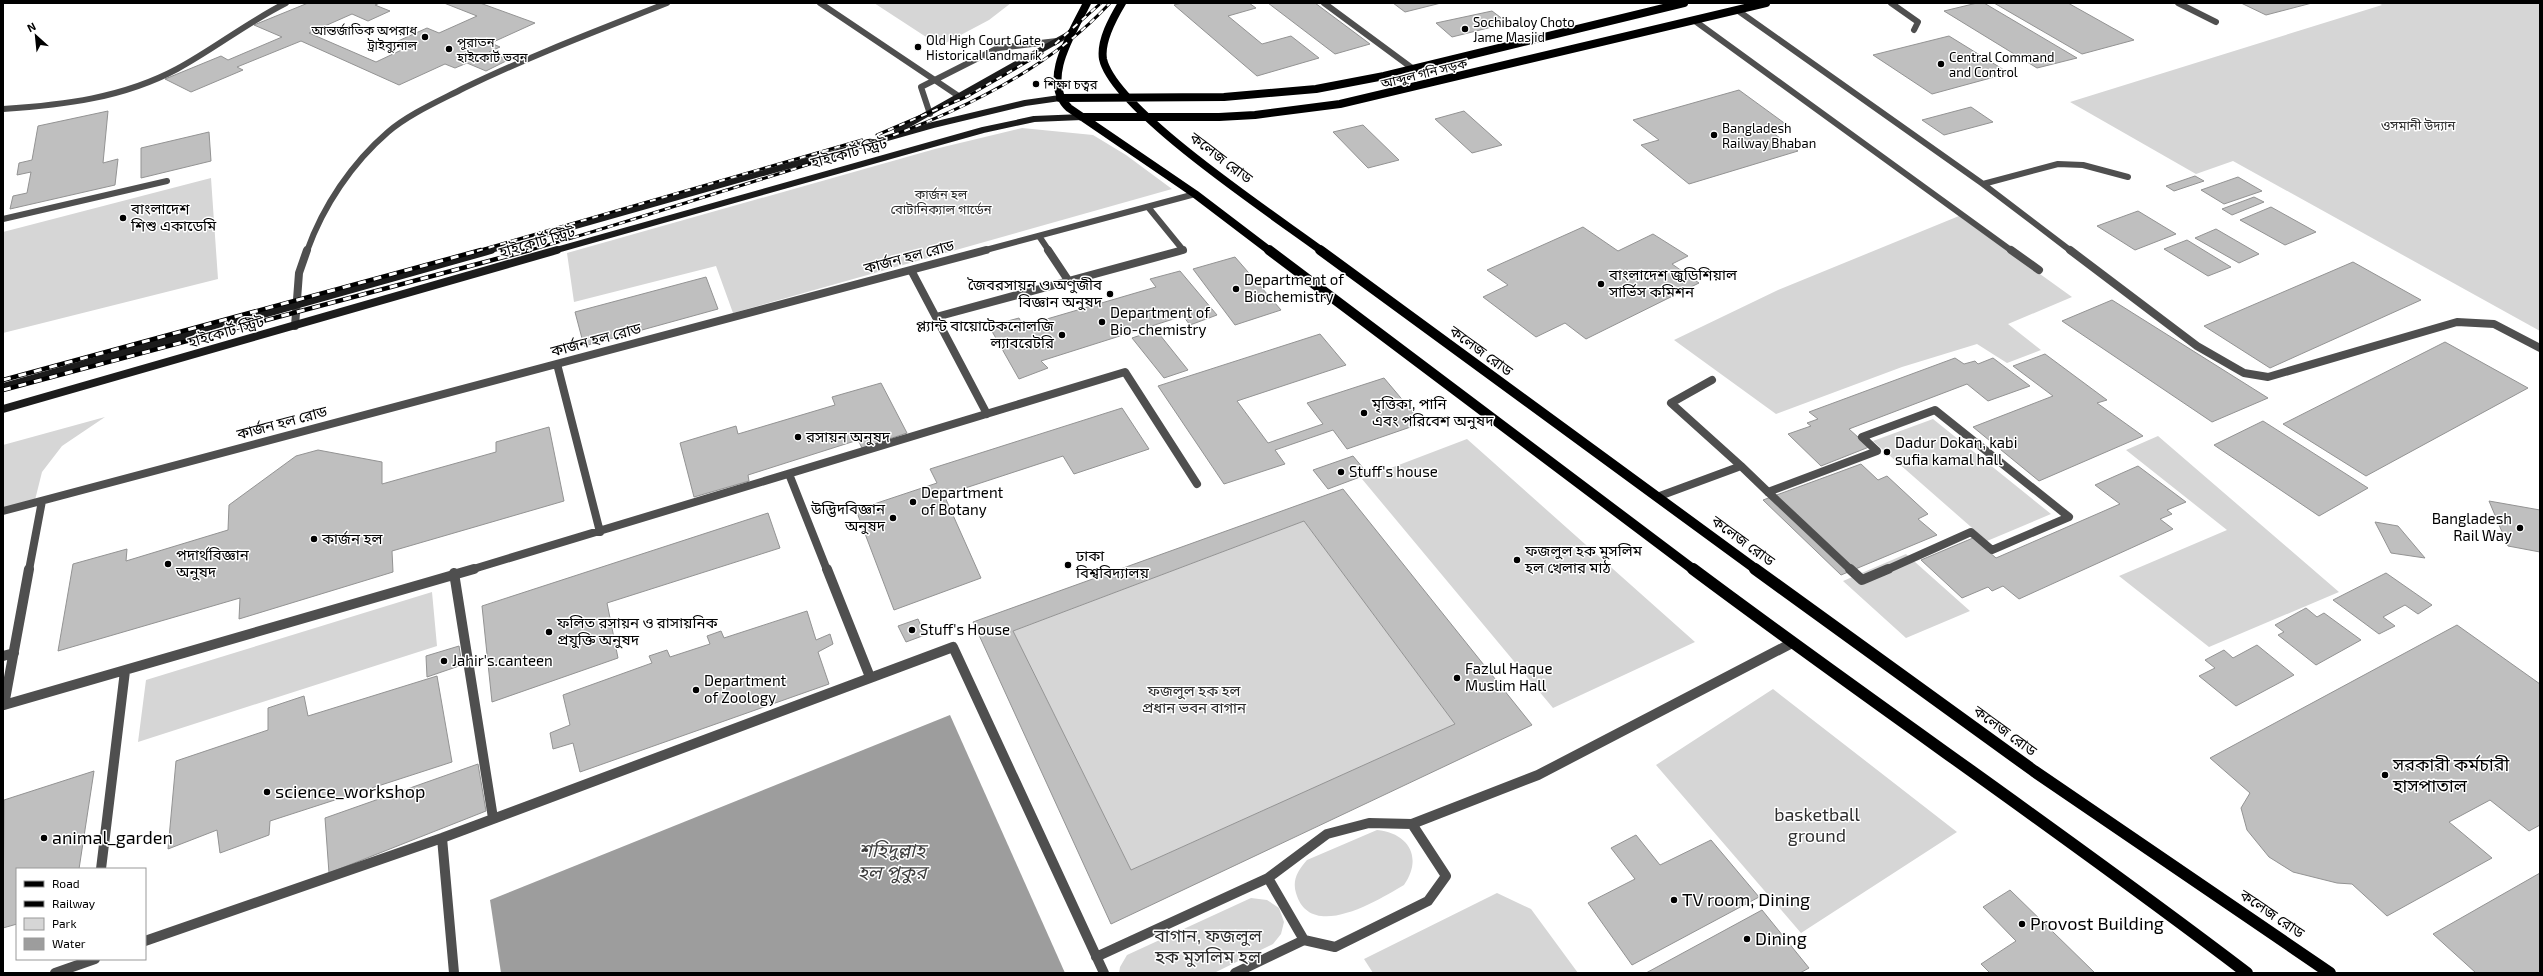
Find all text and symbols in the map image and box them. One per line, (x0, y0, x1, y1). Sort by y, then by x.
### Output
place label: Sochibaloy Choto Jame Masjid (1473, 14, 1575, 45)
north arrow (16, 16, 56, 56)
text: N (25, 19, 38, 34)
place label: আন্তর্জাতিক অপরাধ ট্রাইব্যুনাল (311, 22, 417, 54)
marker: Sochibaloy Choto Jame Masjid (1460, 24, 1470, 34)
marker: আন্তর্জাতিক অপরাধ ট্রাইব্যুনাল (420, 32, 430, 42)
place label: Old High Court Gate, Historical landmark (926, 32, 1044, 63)
place label: পুরাতন হাইকোর্ট ভবন (456, 34, 528, 65)
marker: Old High Court Gate, Historical landmark (913, 42, 923, 52)
marker: পুরাতন হাইকোর্ট ভবন (444, 44, 454, 54)
place label: Central Command and Control (1949, 49, 2054, 80)
street label: আব্দুল গনি সড়ক (1378, 54, 1469, 92)
marker: Central Command and Control (1936, 59, 1946, 69)
place label: শিক্ষা চত্বর (1043, 76, 1098, 92)
marker: শিক্ষা চত্বর (1031, 79, 1041, 89)
park label: ওসমানী উদ্যান (2381, 117, 2455, 133)
place label: Bangladesh Railway Bhaban (1722, 120, 1816, 151)
street label: কলেজ রোড (1186, 127, 1257, 187)
marker: Bangladesh Railway Bhaban (1709, 130, 1719, 140)
street label: হাইকোর্ট স্ট্রিট (808, 133, 890, 171)
park label: কার্জন হল বোটানিক্যাল গার্ডেন (890, 186, 992, 217)
place label: বাংলাদেশ শিশু একাডেমি (130, 199, 217, 234)
marker: বাংলাদেশ শিশু একাডেমি (118, 213, 128, 223)
street label: হাইকোর্ট স্ট্রিট (496, 221, 578, 261)
street label: কার্জন হল রোড (861, 235, 956, 277)
place label: বাংলাদেশ জুডিশিয়াল সার্ভিস কমিশন (1608, 265, 1738, 300)
place label: Department of Biochemistry (1244, 270, 1344, 305)
place label: জৈবরসায়ন ও অণুজীব বিজ্ঞান অনুষদ (967, 275, 1103, 311)
marker: বাংলাদেশ জুডিশিয়াল সার্ভিস কমিশন (1596, 279, 1606, 289)
marker: Department of Biochemistry (1231, 284, 1241, 294)
marker: জৈবরসায়ন ও অণুজীব বিজ্ঞান অনুষদ (1105, 289, 1115, 299)
place label: Department of Bio-chemistry (1110, 303, 1210, 338)
street label: হাইকোর্ট স্ট্রিট (185, 311, 267, 351)
place label: প্ল্যান্ট বায়োটেকনোলজি ল্যাবরেটরি (916, 316, 1055, 351)
marker: Department of Bio-chemistry (1097, 317, 1107, 327)
street label: কার্জন হল রোড (548, 318, 643, 360)
street label: কলেজ রোড (1446, 321, 1517, 379)
marker: প্ল্যান্ট বায়োটেকনোলজি ল্যাবরেটরি (1057, 330, 1067, 340)
place label: মৃত্তিকা, পানি এবং পরিবেশ অনুষদ (1371, 394, 1494, 430)
street label: কার্জন হল রোড (234, 401, 329, 443)
marker: মৃত্তিকা, পানি এবং পরিবেশ অনুষদ (1359, 408, 1369, 418)
place label: রসায়ন অনুষদ (805, 427, 891, 446)
marker: রসায়ন অনুষদ (793, 432, 803, 442)
place label: Dadur Dokan, kabi sufia kamal hall (1895, 433, 2017, 468)
marker: Dadur Dokan, kabi sufia kamal hall (1882, 447, 1892, 457)
place label: Stuff's house (1349, 462, 1438, 480)
marker: Stuff's house (1336, 467, 1346, 477)
place label: Department of Botany (921, 483, 1004, 518)
marker: Department of Botany (908, 497, 918, 507)
place label: উদ্ভিদবিজ্ঞান অনুষদ (810, 499, 886, 535)
place label: Bangladesh Rail Way (2432, 509, 2512, 544)
street label: কলেজ রোড (1708, 511, 1779, 569)
marker: উদ্ভিদবিজ্ঞান অনুষদ (888, 513, 898, 523)
marker: Bangladesh Rail Way (2515, 523, 2525, 533)
place label: কার্জন হল (321, 529, 383, 547)
marker: কার্জন হল (309, 534, 319, 544)
place label: ফজলুল হক মুসলিম হল খেলার মাঠ (1524, 541, 1643, 576)
place label: পদার্থবিজ্ঞান অনুষদ (175, 545, 250, 581)
place label: ঢাকা বিশ্ববিদ্যালয় (1075, 546, 1149, 581)
marker: ফজলুল হক মুসলিম হল খেলার মাঠ (1512, 555, 1522, 565)
marker: পদার্থবিজ্ঞান অনুষদ (163, 559, 173, 569)
marker: ঢাকা বিশ্ববিদ্যালয় (1063, 560, 1073, 570)
place label: ফলিত রসায়ন ও রাসায়নিক প্রযুক্তি অনুষদ (556, 613, 719, 649)
place label: Stuff's House (920, 620, 1010, 638)
marker: Stuff's House (907, 625, 917, 635)
marker: ফলিত রসায়ন ও রাসায়নিক প্রযুক্তি অনুষদ (544, 627, 554, 637)
place label: Jahir's.canteen (452, 651, 553, 669)
marker: Jahir's.canteen (439, 656, 449, 666)
place label: Fazlul Haque Muslim Hall (1465, 659, 1552, 694)
place label: Department of Zoology (704, 671, 787, 706)
marker: Fazlul Haque Muslim Hall (1452, 673, 1462, 683)
park label: ফজলুল হক হল প্রধান ভবন বাগান (1142, 681, 1247, 716)
marker: Department of Zoology (691, 685, 701, 695)
street label: কলেজ রোড (1970, 701, 2041, 759)
place label: সরকারী কর্মচারী হাসপাতাল (2392, 753, 2510, 796)
marker: সরকারী কর্মচারী হাসপাতাল (2380, 770, 2390, 780)
place label: science_workshop (275, 780, 425, 802)
marker: science_workshop (262, 787, 272, 797)
park label: basketball ground (1774, 803, 1860, 846)
place label: animal_garden (52, 826, 173, 848)
marker: animal_garden (39, 833, 49, 843)
water label: শহিদুল্লাহ হল পুকুর (858, 838, 930, 884)
legend (16, 868, 146, 960)
text: Road (52, 876, 80, 890)
street label: কলেজ রোড (2236, 885, 2308, 941)
place label: TV room, Dining (1682, 888, 1810, 910)
marker: TV room, Dining (1669, 895, 1679, 905)
text: Railway (52, 896, 96, 910)
place label: Provost Building (2030, 912, 2164, 934)
text: Park (52, 916, 77, 930)
marker: Provost Building (2017, 919, 2027, 929)
park label: বাগান, ফজলুল হক মুসলিম হল (1153, 924, 1263, 968)
place label: Dining (1755, 927, 1807, 949)
marker: Dining (1742, 934, 1752, 944)
text: Water (52, 936, 86, 950)

